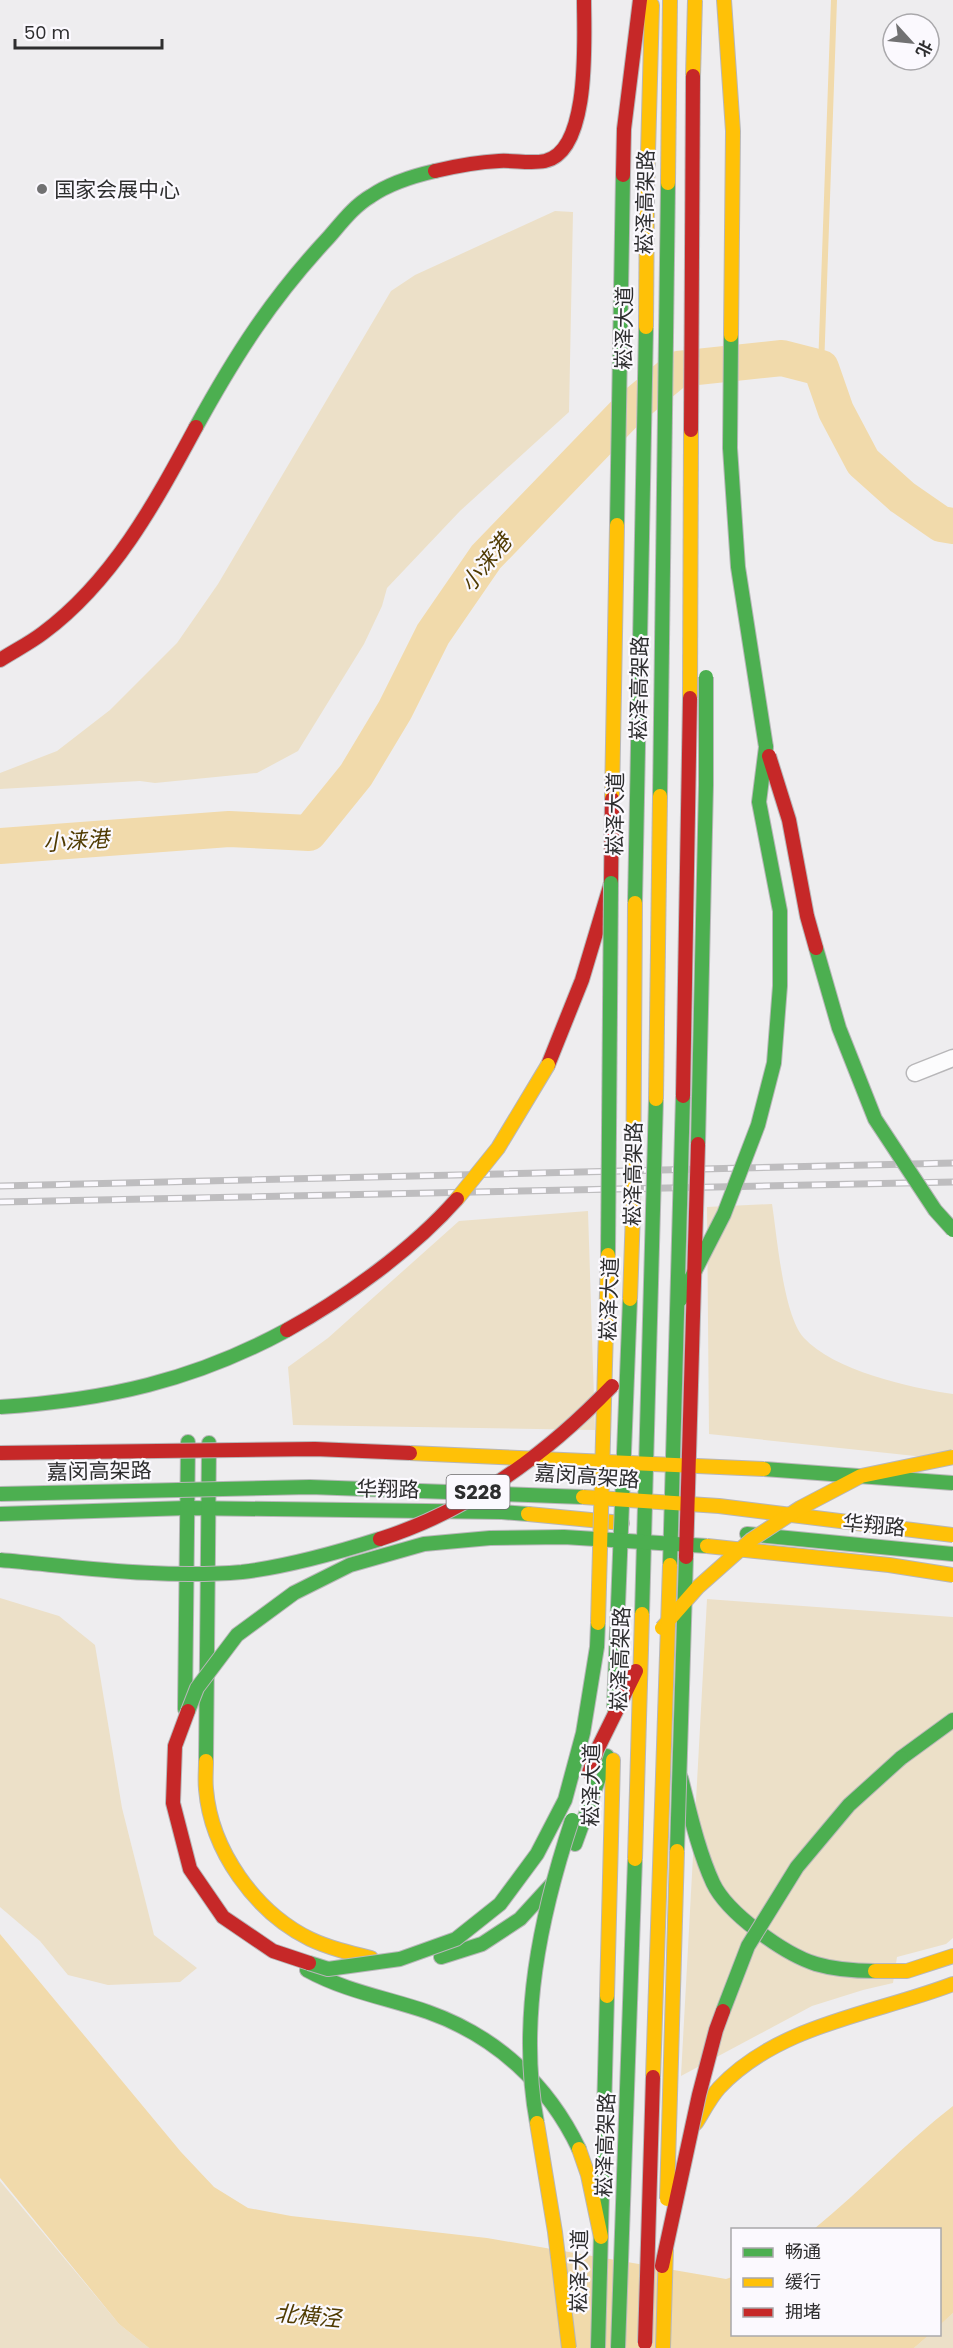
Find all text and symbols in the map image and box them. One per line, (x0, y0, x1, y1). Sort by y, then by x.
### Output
scale bar (15, 12, 162, 50)
north arrow (881, 12, 941, 72)
text: 50 m (24, 20, 70, 45)
text: 北 (910, 36, 938, 61)
street label: 崧泽高架路 (630, 149, 660, 255)
place label: 国家会展中心 (54, 175, 180, 204)
marker: 国家会展中心 (35, 182, 49, 196)
street label: 崧泽大道 (609, 286, 639, 370)
water label: 小涞港 (453, 525, 521, 598)
street label: 崧泽高架路 (624, 635, 654, 741)
street label: 崧泽大道 (600, 772, 630, 856)
water label: 小涞港 (42, 823, 113, 859)
street label: 崧泽高架路 (618, 1121, 648, 1227)
street label: 崧泽大道 (593, 1257, 625, 1341)
street label: 嘉闵高架路 (46, 1456, 152, 1486)
street label: 嘉闵高架路 (534, 1458, 640, 1494)
street label: 华翔路 (356, 1474, 420, 1504)
road number: S228 (446, 1475, 510, 1509)
street label: 华翔路 (841, 1508, 907, 1542)
street label: 崧泽高架路 (604, 1606, 636, 1712)
street label: 崧泽大道 (576, 1743, 606, 1827)
street label: 崧泽高架路 (589, 2092, 621, 2198)
legend (731, 2228, 941, 2336)
street label: 崧泽大道 (564, 2229, 594, 2313)
text: 畅通 (785, 2239, 821, 2264)
text: 缓行 (785, 2269, 821, 2294)
water label: 北横泾 (274, 2298, 344, 2334)
text: 拥堵 (785, 2299, 821, 2324)

